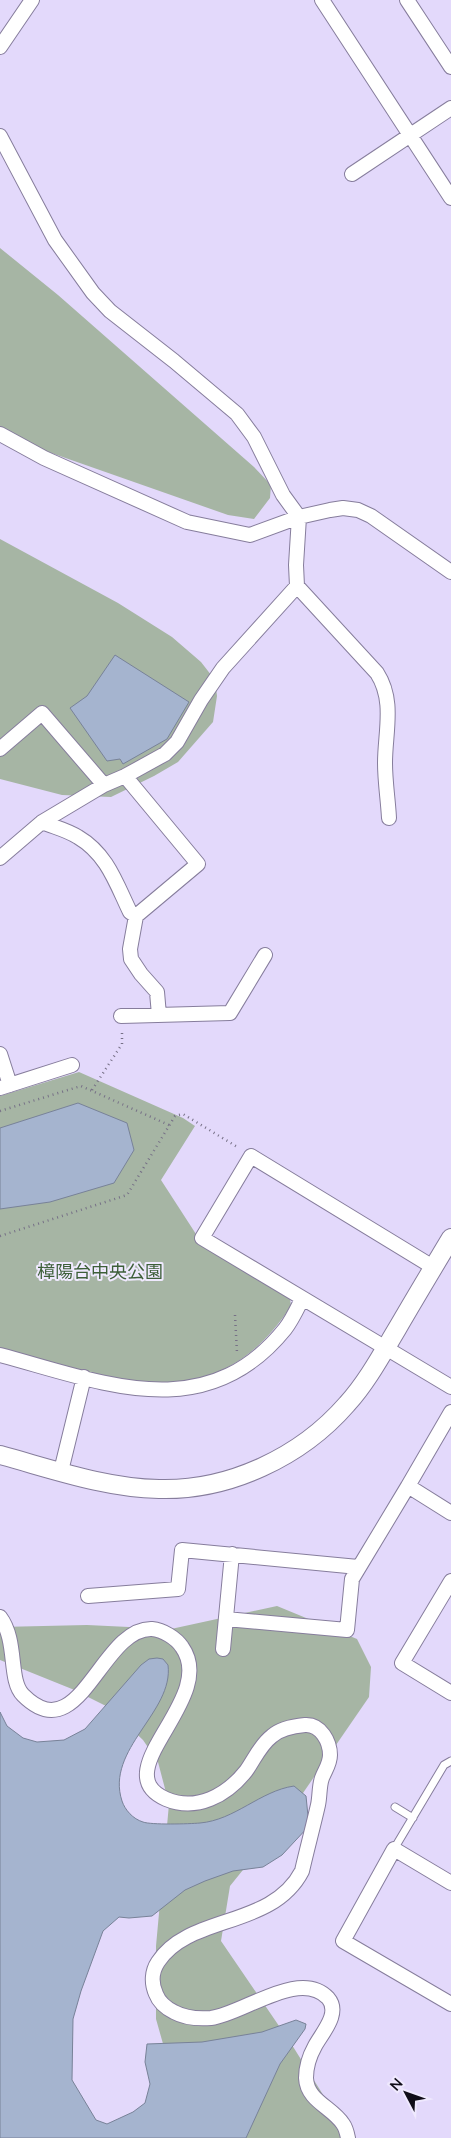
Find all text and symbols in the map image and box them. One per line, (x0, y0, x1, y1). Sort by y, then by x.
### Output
park label: 樟陽台中央公園 (37, 1260, 163, 1282)
north arrow (381, 2068, 431, 2118)
text: N (386, 2074, 406, 2094)

